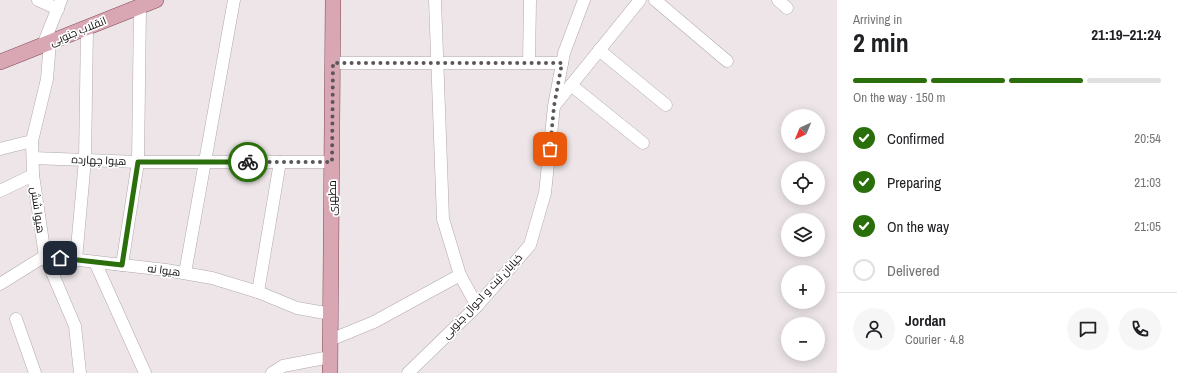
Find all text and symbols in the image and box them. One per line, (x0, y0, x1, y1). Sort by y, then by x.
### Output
text: Arriving in (853, 11, 902, 28)
street label: انقلاب جنوبی (48, 13, 108, 49)
text: 21:19–21:24 (1091, 24, 1161, 45)
text: 2 min (853, 25, 909, 60)
text: On the way · 150 m (853, 89, 945, 106)
north arrow (781, 109, 825, 153)
map controls (781, 109, 825, 361)
icon: check (853, 127, 875, 149)
text: Confirmed (887, 128, 944, 149)
text: 20:54 (1134, 130, 1161, 147)
pin (533, 132, 567, 166)
icon: bag (539, 138, 561, 160)
courier (228, 142, 268, 182)
icon: bike (237, 151, 259, 173)
street label: هیوا چهارده (71, 152, 127, 168)
button: locate (781, 161, 825, 205)
icon: check (853, 171, 875, 193)
text: Preparing (887, 172, 941, 193)
text: 21:03 (1134, 174, 1161, 191)
street label: مطهری (325, 180, 339, 216)
street label: هیوا شش (28, 186, 48, 234)
button: layers (781, 213, 825, 257)
icon: check (853, 215, 875, 237)
text: On the way (887, 216, 949, 237)
text: 21:05 (1134, 218, 1161, 235)
pin (43, 241, 77, 275)
icon: home (49, 247, 71, 269)
street label: خیابان ثبت و احوال جنوبی (439, 251, 525, 341)
text: Delivered (887, 260, 940, 281)
street label: هیوا نه (147, 261, 181, 279)
button: + (781, 265, 825, 309)
button: person (853, 308, 895, 350)
button: chat (1067, 308, 1109, 350)
button: phone (1119, 308, 1161, 350)
text: Jordan (905, 310, 946, 331)
button: − (781, 317, 825, 361)
text: Courier · 4.8 (905, 331, 964, 348)

